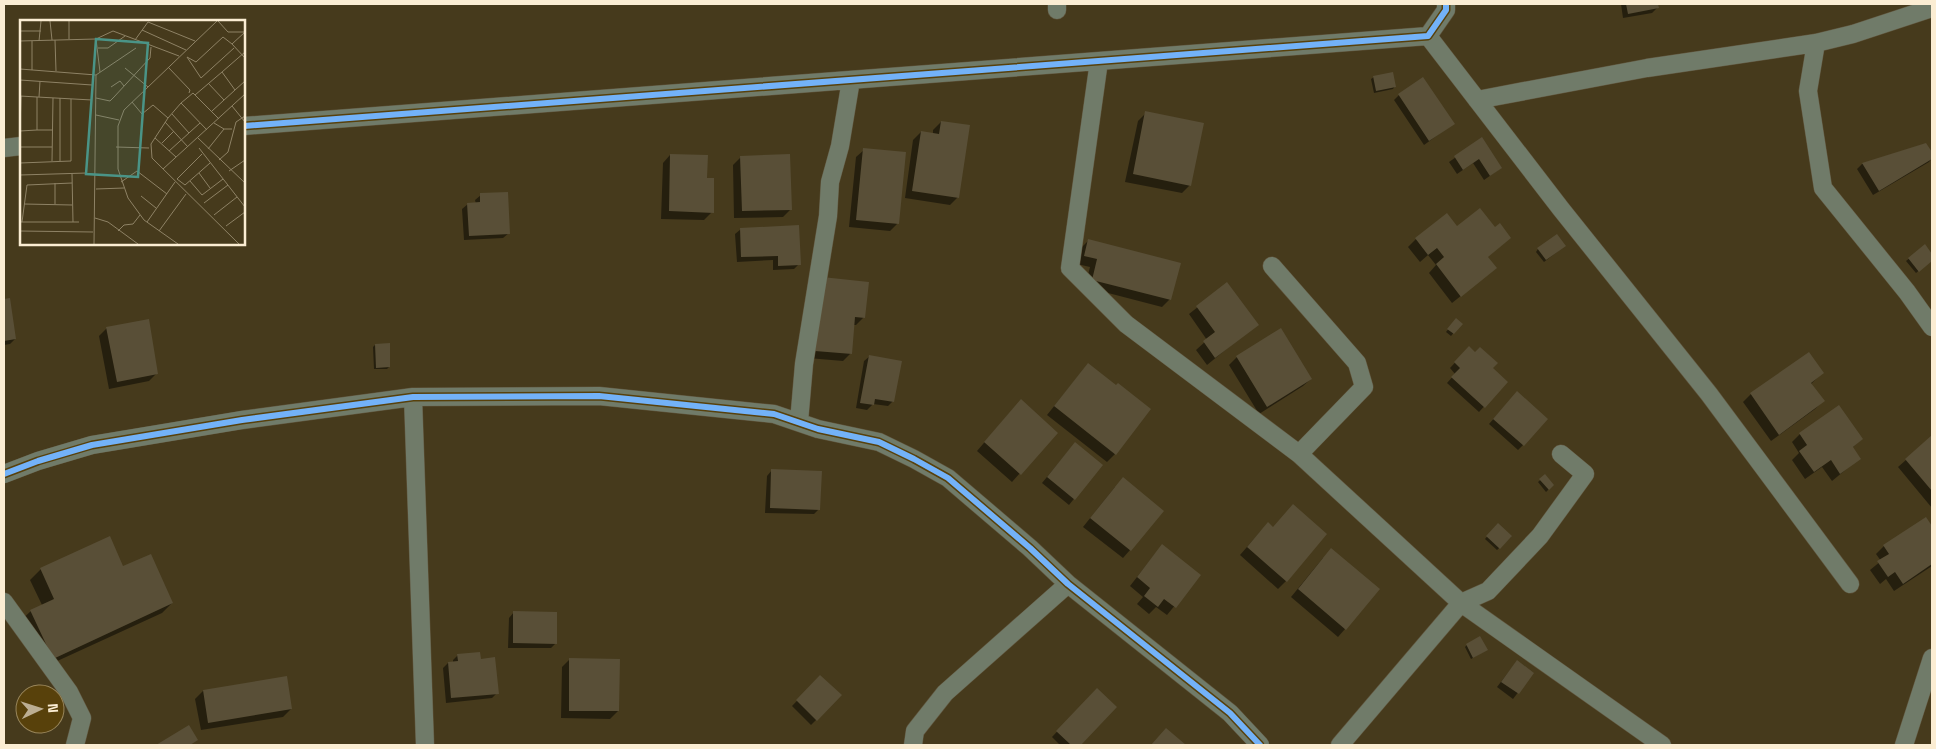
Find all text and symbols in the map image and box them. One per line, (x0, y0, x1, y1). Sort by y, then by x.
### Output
inset map (20, 20, 245, 245)
north arrow (15, 684, 65, 734)
text: N (44, 703, 62, 713)

